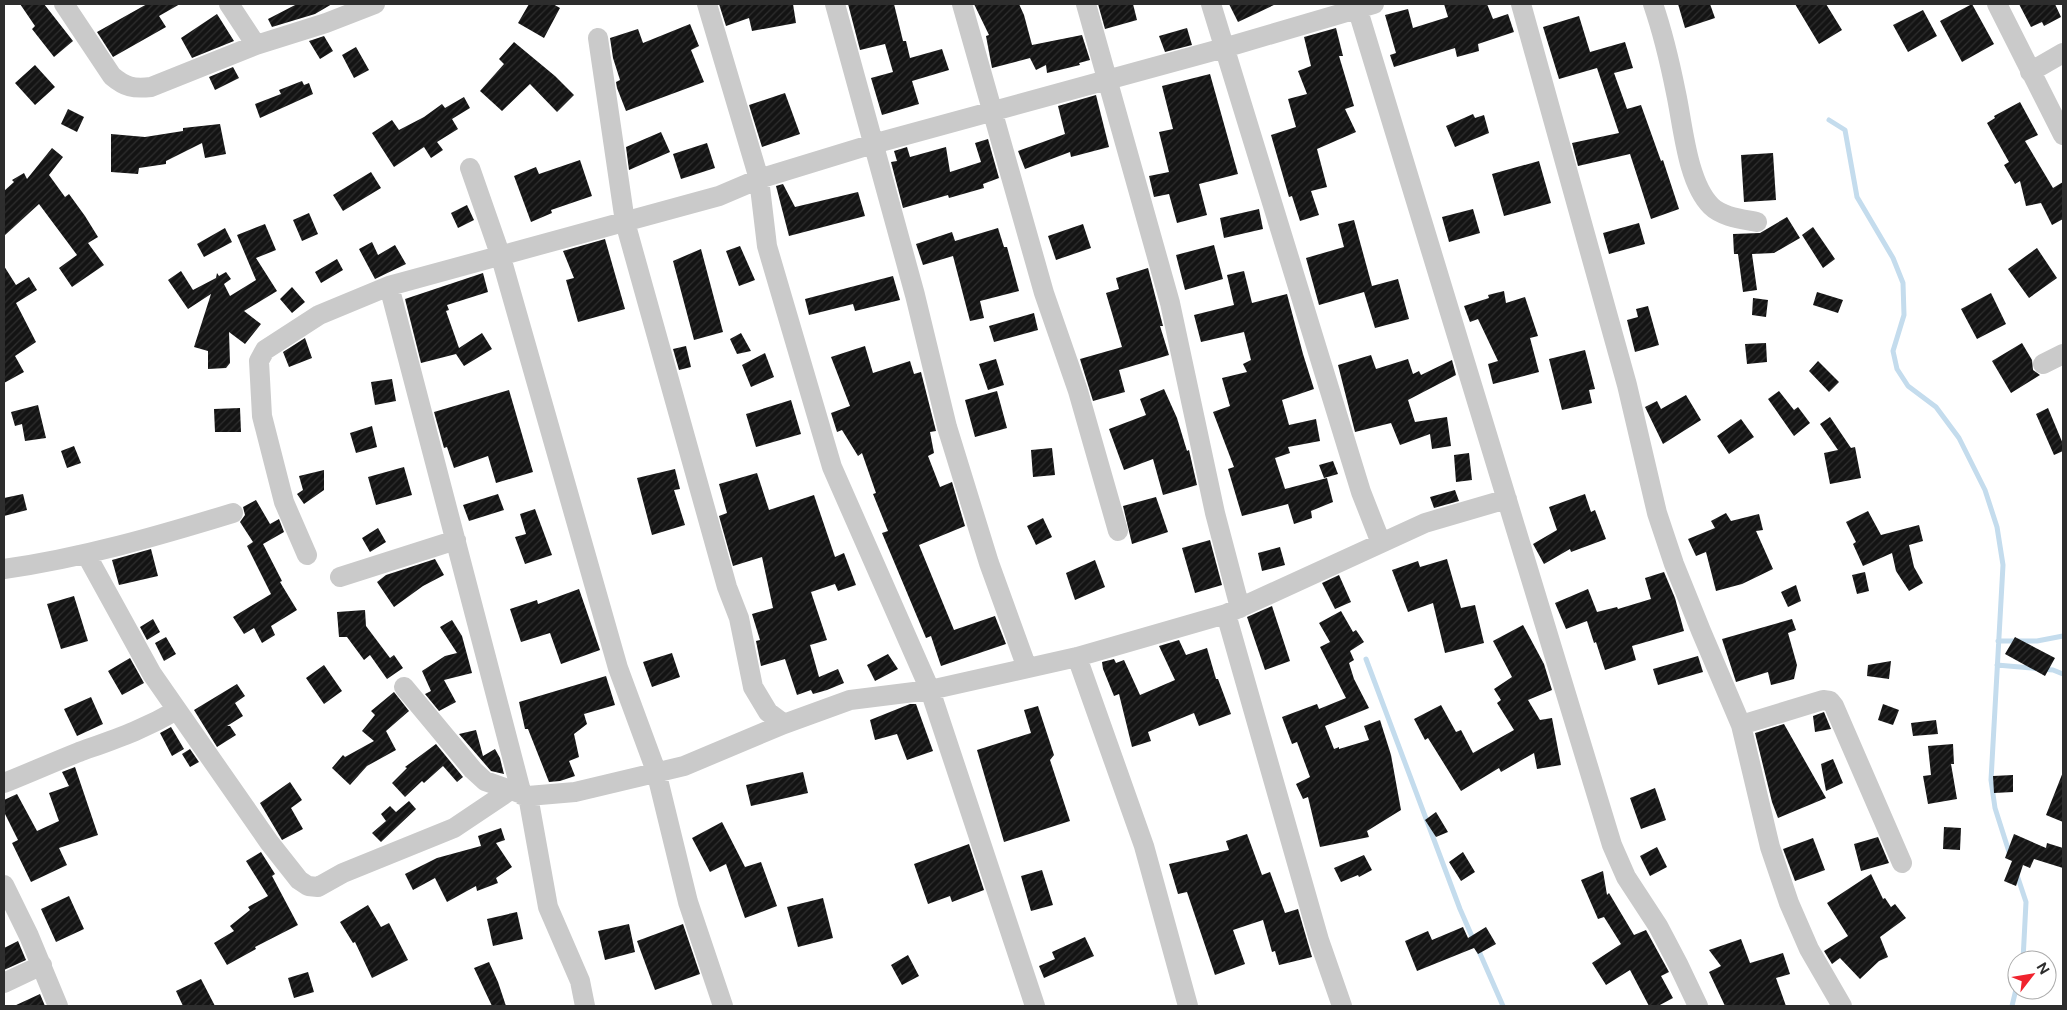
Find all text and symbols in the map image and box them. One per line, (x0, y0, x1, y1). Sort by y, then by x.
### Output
north arrow (2007, 950, 2057, 1000)
text: N (2033, 959, 2053, 977)

